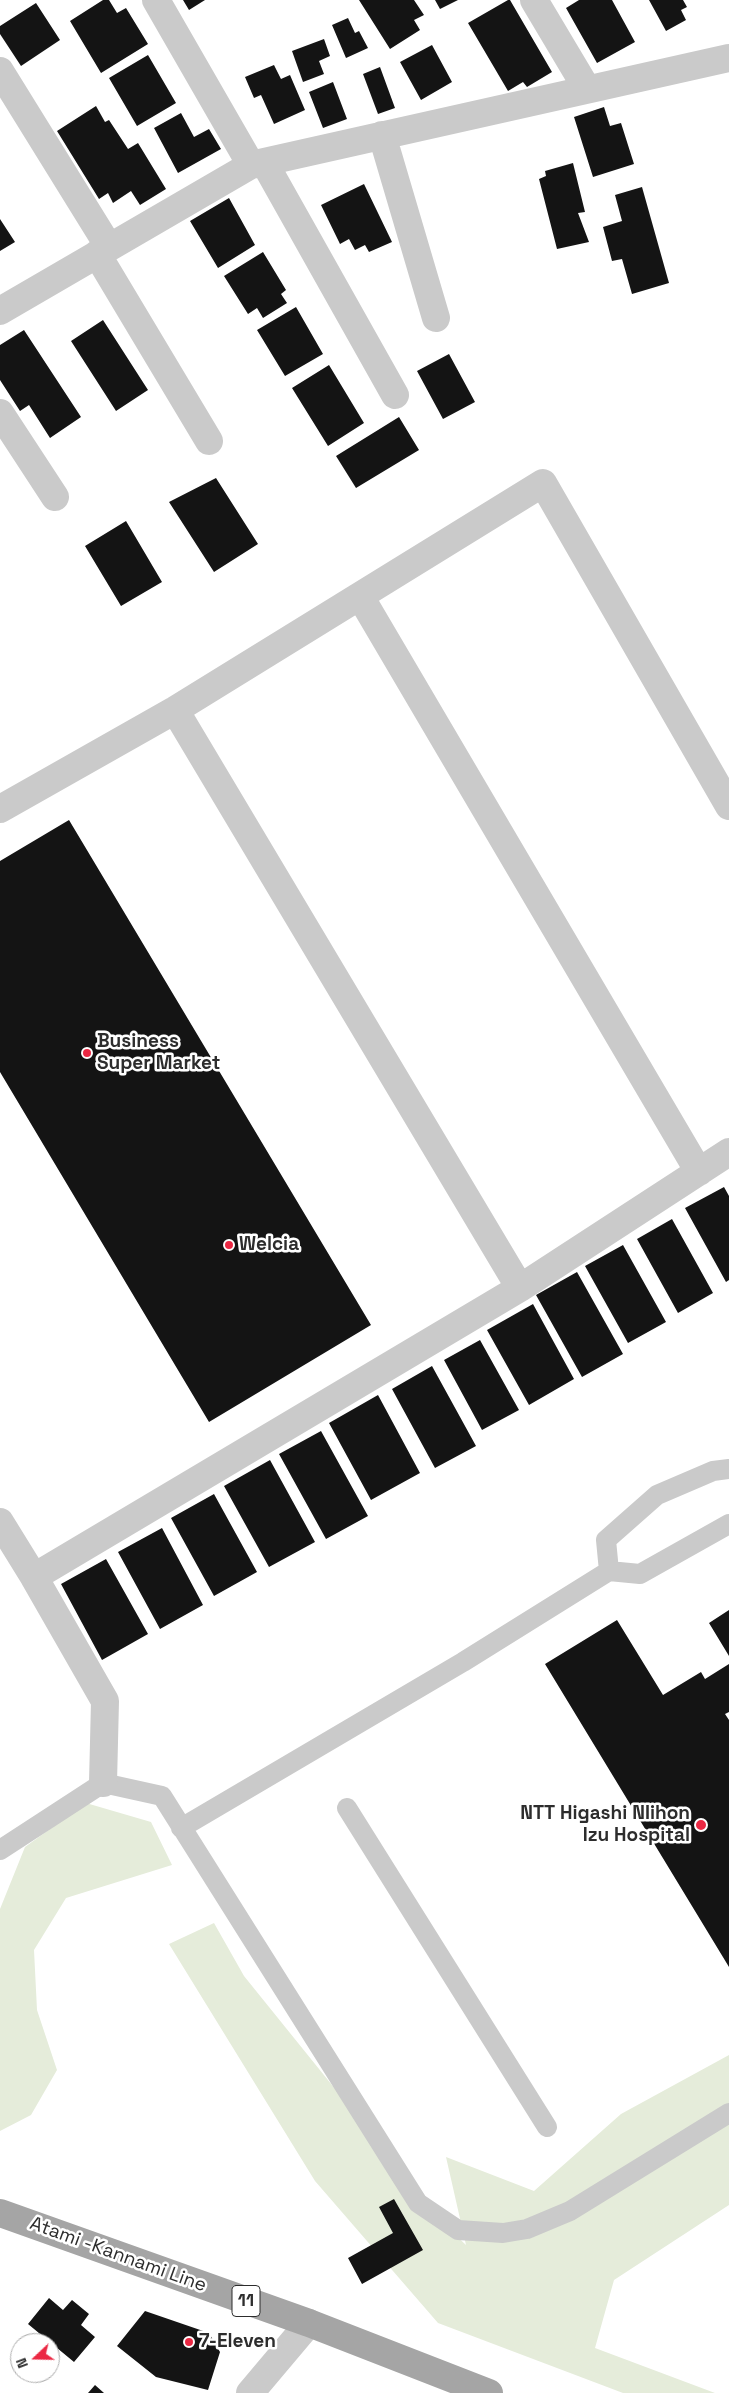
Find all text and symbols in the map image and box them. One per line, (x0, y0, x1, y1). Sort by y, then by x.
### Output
place label: Business Super Market (97, 1031, 220, 1075)
marker: Business Super Market (81, 1047, 93, 1059)
place label: Welcia (239, 1234, 299, 1256)
marker: Welcia (223, 1239, 235, 1251)
place label: NTT Higashi NIihon Izu Hospital (520, 1803, 690, 1847)
marker: NTT Higashi NIihon Izu Hospital (694, 1818, 708, 1832)
street label: Atami -Kannami Line (27, 2212, 209, 2298)
road number: 11 (232, 2286, 260, 2316)
place label: 7-Eleven (199, 2331, 276, 2353)
north arrow (10, 2333, 60, 2383)
marker: 7-Eleven (183, 2336, 195, 2348)
text: N (12, 2355, 32, 2371)

